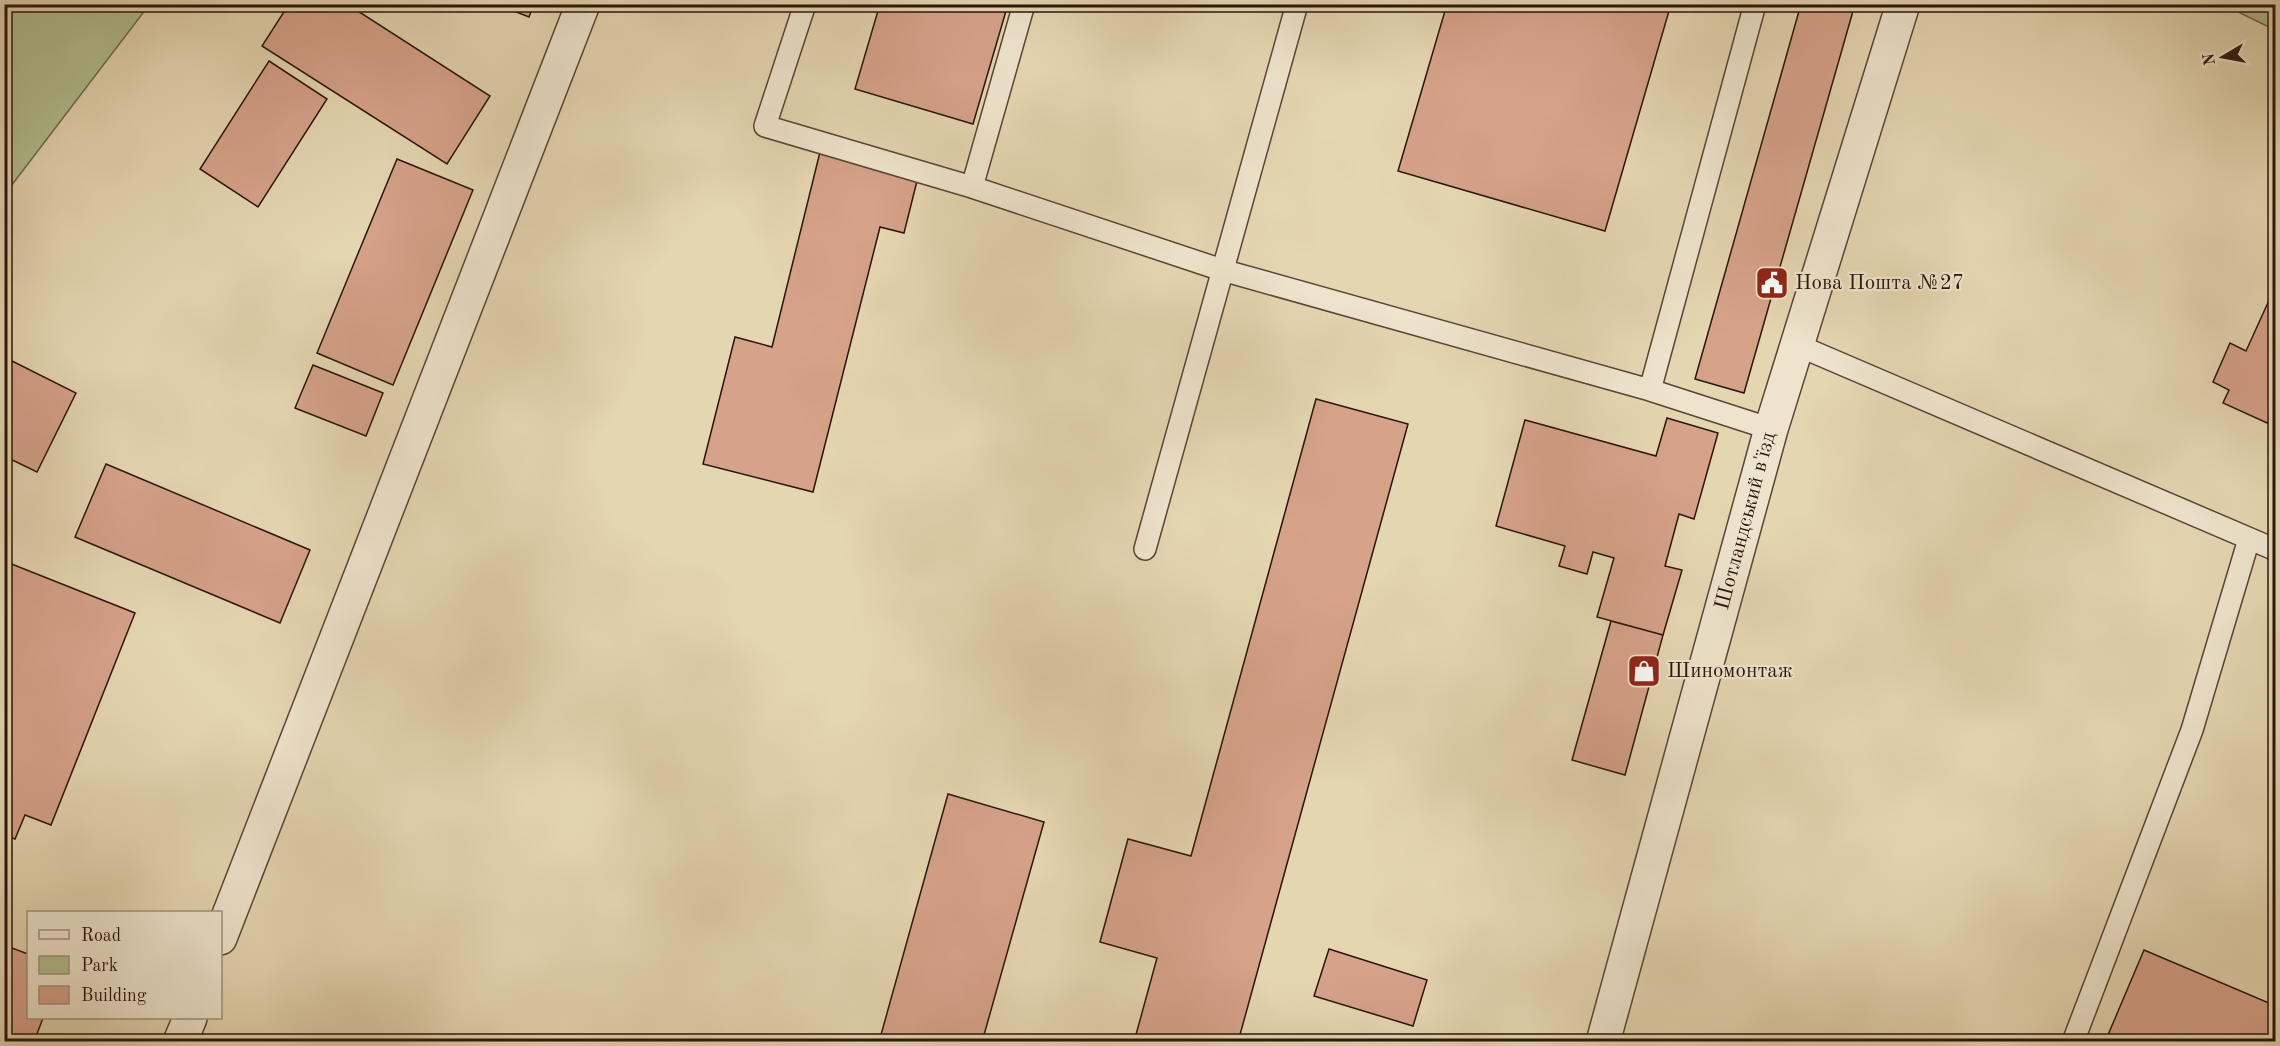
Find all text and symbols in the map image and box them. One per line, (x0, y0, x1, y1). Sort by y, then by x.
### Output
north arrow (2193, 27, 2253, 87)
text: N (2201, 51, 2219, 67)
public building icon: Нова Пошта №27 (1754, 265, 1790, 301)
place label: Нова Пошта №27 (1795, 273, 1964, 294)
street label: Шотландський в'їзд (1712, 429, 1780, 612)
shop icon: Шиномонтаж (1626, 653, 1662, 689)
place label: Шиномонтаж (1667, 661, 1793, 682)
legend (27, 911, 222, 1019)
text: Road (81, 927, 121, 945)
text: Park (81, 957, 118, 975)
text: Building (81, 987, 147, 1005)

